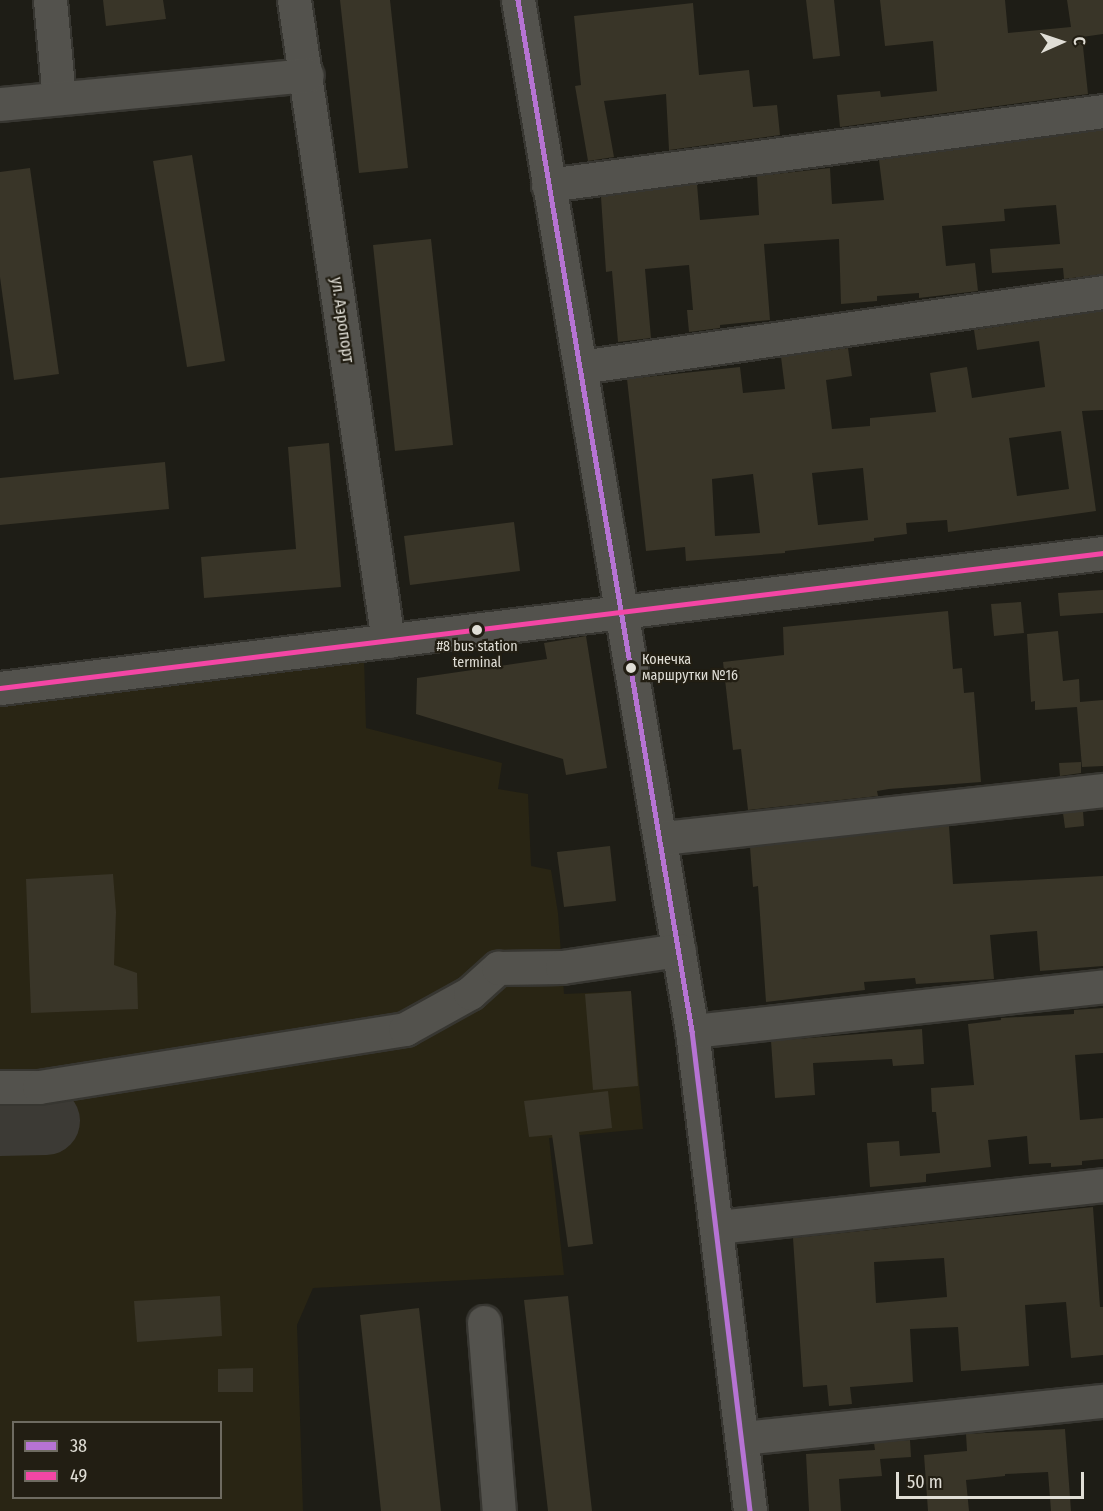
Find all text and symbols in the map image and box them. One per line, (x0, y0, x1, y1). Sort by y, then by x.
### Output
north arrow (1031, 12, 1091, 72)
text: С (1070, 36, 1089, 46)
street label: ул. Аэропорт (326, 276, 358, 364)
marker: #8 bus station terminal (471, 624, 483, 636)
place label: #8 bus station terminal (436, 639, 518, 672)
place label: Конечка маршрутки №16 (642, 652, 738, 684)
marker: Конечка маршрутки №16 (625, 662, 637, 674)
legend (12, 1421, 222, 1499)
text: 38 (70, 1435, 87, 1457)
scale bar (899, 1460, 1086, 1498)
text: 49 (70, 1465, 87, 1487)
text: 50 m (907, 1471, 943, 1493)

